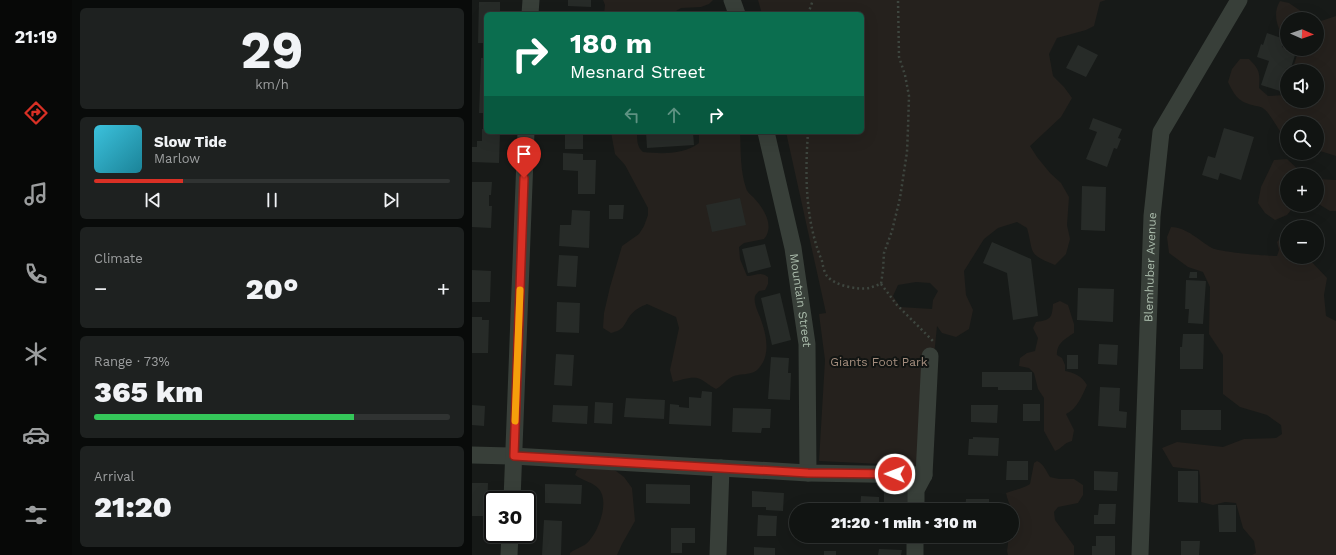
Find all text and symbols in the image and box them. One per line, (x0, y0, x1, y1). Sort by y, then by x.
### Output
north arrow (1280, 12, 1324, 56)
map controls (1280, 12, 1324, 264)
text: 29 (240, 20, 304, 81)
text: 21:19 (15, 26, 57, 47)
text: 180 m (570, 27, 652, 60)
icon: right (504, 28, 556, 80)
text: Mesnard Street (570, 61, 705, 82)
button: sound (1280, 64, 1324, 108)
text: km/h (255, 77, 289, 92)
icon: directions (22, 99, 50, 127)
icon: left (621, 104, 643, 126)
icon: ahead (663, 104, 685, 126)
icon: right (705, 104, 727, 126)
button: search (1280, 116, 1324, 160)
text: Slow Tide (154, 133, 227, 151)
pin (507, 137, 541, 178)
icon: arrive (513, 143, 535, 165)
text: Marlow (154, 151, 200, 166)
button: + (1280, 168, 1324, 212)
icon: music (22, 180, 50, 208)
icon: previous (142, 189, 164, 211)
icon: pause (261, 189, 283, 211)
icon: next (380, 189, 402, 211)
street label: Blemhuber Avenue (1141, 211, 1159, 322)
button: − (1280, 220, 1324, 264)
text: Climate (94, 251, 143, 266)
street label: Mountain Street (787, 252, 814, 347)
icon: phone (22, 260, 50, 288)
text: 20° (246, 271, 298, 306)
text: − (94, 276, 107, 301)
text: + (437, 276, 450, 301)
icon: climate (22, 340, 50, 368)
text: Range · 73% (94, 354, 170, 369)
park label: Giants Foot Park (830, 355, 928, 369)
text: 365 km (94, 374, 203, 409)
icon: car (22, 421, 50, 449)
position arrow (874, 453, 916, 495)
text: Arrival (94, 469, 135, 484)
text: 21:20 (94, 489, 172, 524)
speed limit sign: 30 (484, 491, 536, 543)
icon: filters (22, 501, 50, 529)
text: 21:20 · 1 min · 310 m (831, 514, 977, 532)

